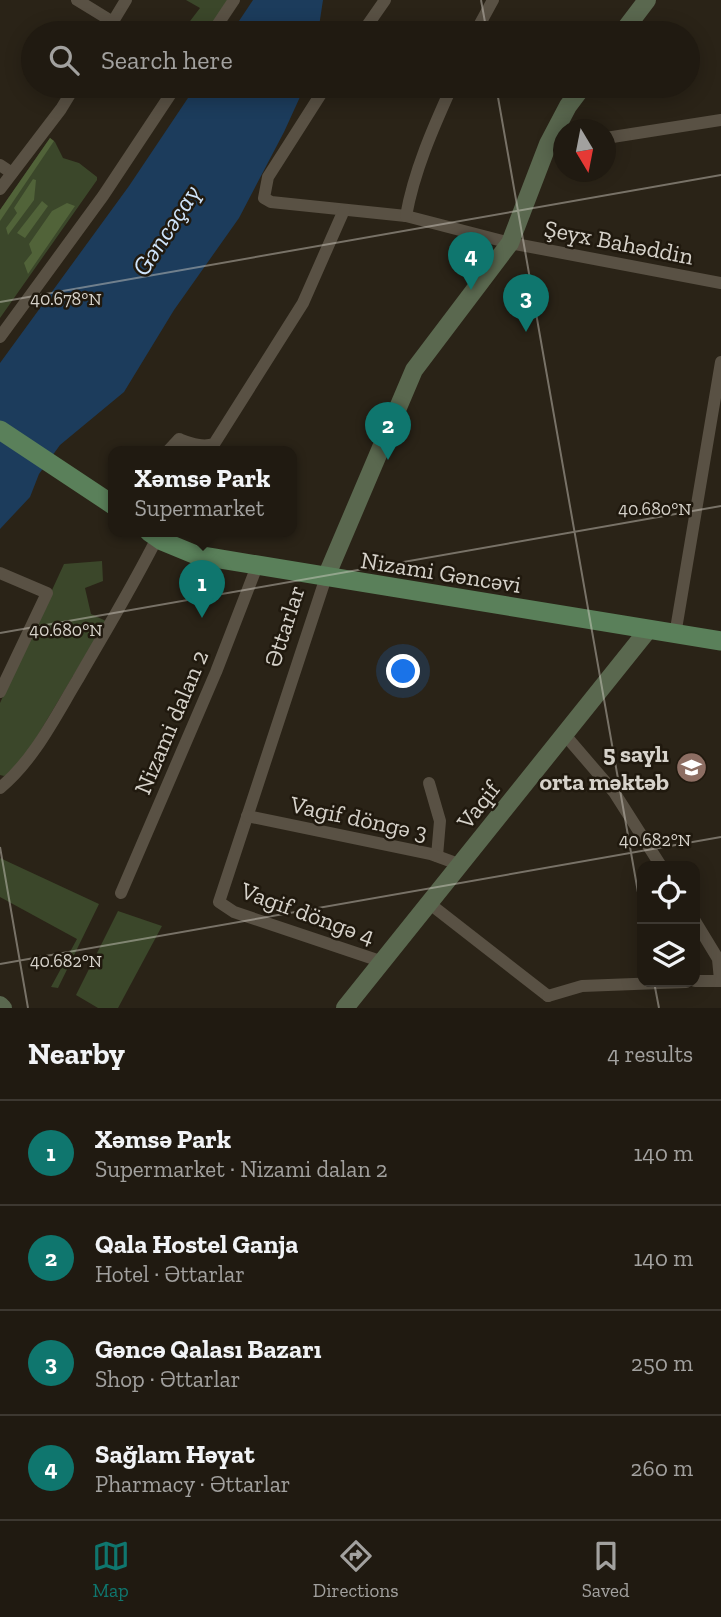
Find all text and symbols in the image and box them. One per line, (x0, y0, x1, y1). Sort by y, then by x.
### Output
search box (21, 21, 700, 98)
icon: search (45, 41, 83, 79)
text: Search here (101, 44, 233, 76)
north arrow (553, 119, 616, 182)
water label: Gəncəçay (125, 178, 207, 282)
street label: Şeyx Bahəddin (542, 213, 696, 271)
pin: 4 (448, 232, 494, 290)
pin: 3 (503, 274, 549, 332)
text: 40.678°N (30, 288, 102, 310)
pin: 2 (365, 402, 411, 460)
popup (108, 446, 297, 537)
text: Xəmsə Park (134, 462, 271, 494)
text: Supermarket (134, 494, 264, 522)
text: 40.680°N (618, 498, 692, 520)
street label: Nizami Gəncəvi (359, 545, 524, 599)
pin: 1 (179, 560, 225, 618)
street label: Əttarlar (257, 582, 311, 670)
text: 40.680°N (29, 619, 103, 641)
street label: Nizami dalan 2 (128, 645, 214, 799)
your location (386, 654, 420, 688)
place label: 5 saylı orta məktəb (539, 739, 669, 796)
school or university icon: 5 saylı orta məktəb (675, 750, 709, 784)
street label: Vaqif (450, 773, 507, 836)
street label: Vagif döngə 3 (287, 789, 430, 847)
text: 40.682°N (619, 829, 691, 851)
map controls (637, 861, 700, 987)
button: locate (637, 861, 700, 924)
street label: Vagif döngə 4 (236, 875, 379, 951)
button: layers (637, 924, 700, 987)
text: 40.682°N (30, 950, 102, 972)
text: Nearby (28, 1036, 125, 1072)
text: 4 results (607, 1040, 693, 1068)
text: Xəmsə Park (95, 1123, 231, 1155)
text: 1 (46, 1139, 56, 1167)
text: 140 m (633, 1139, 693, 1167)
text: Supermarket · Nizami dalan 2 (95, 1155, 388, 1183)
text: Qala Hostel Ganja (95, 1228, 299, 1260)
text: 2 (45, 1244, 57, 1272)
text: 140 m (633, 1244, 693, 1272)
text: Hotel · Əttarlar (95, 1260, 245, 1288)
text: Gəncə Qalası Bazarı (95, 1333, 321, 1365)
text: 3 (45, 1349, 57, 1377)
text: 250 m (631, 1349, 693, 1377)
text: Shop · Əttarlar (95, 1365, 240, 1393)
text: Sağlam Həyat (95, 1438, 254, 1470)
text: 4 (44, 1454, 58, 1482)
text: 260 m (631, 1454, 693, 1482)
text: Pharmacy · Əttarlar (95, 1470, 290, 1498)
tab: Map (92, 1537, 130, 1602)
tab: Directions (313, 1537, 399, 1602)
tab: Saved (582, 1537, 629, 1602)

